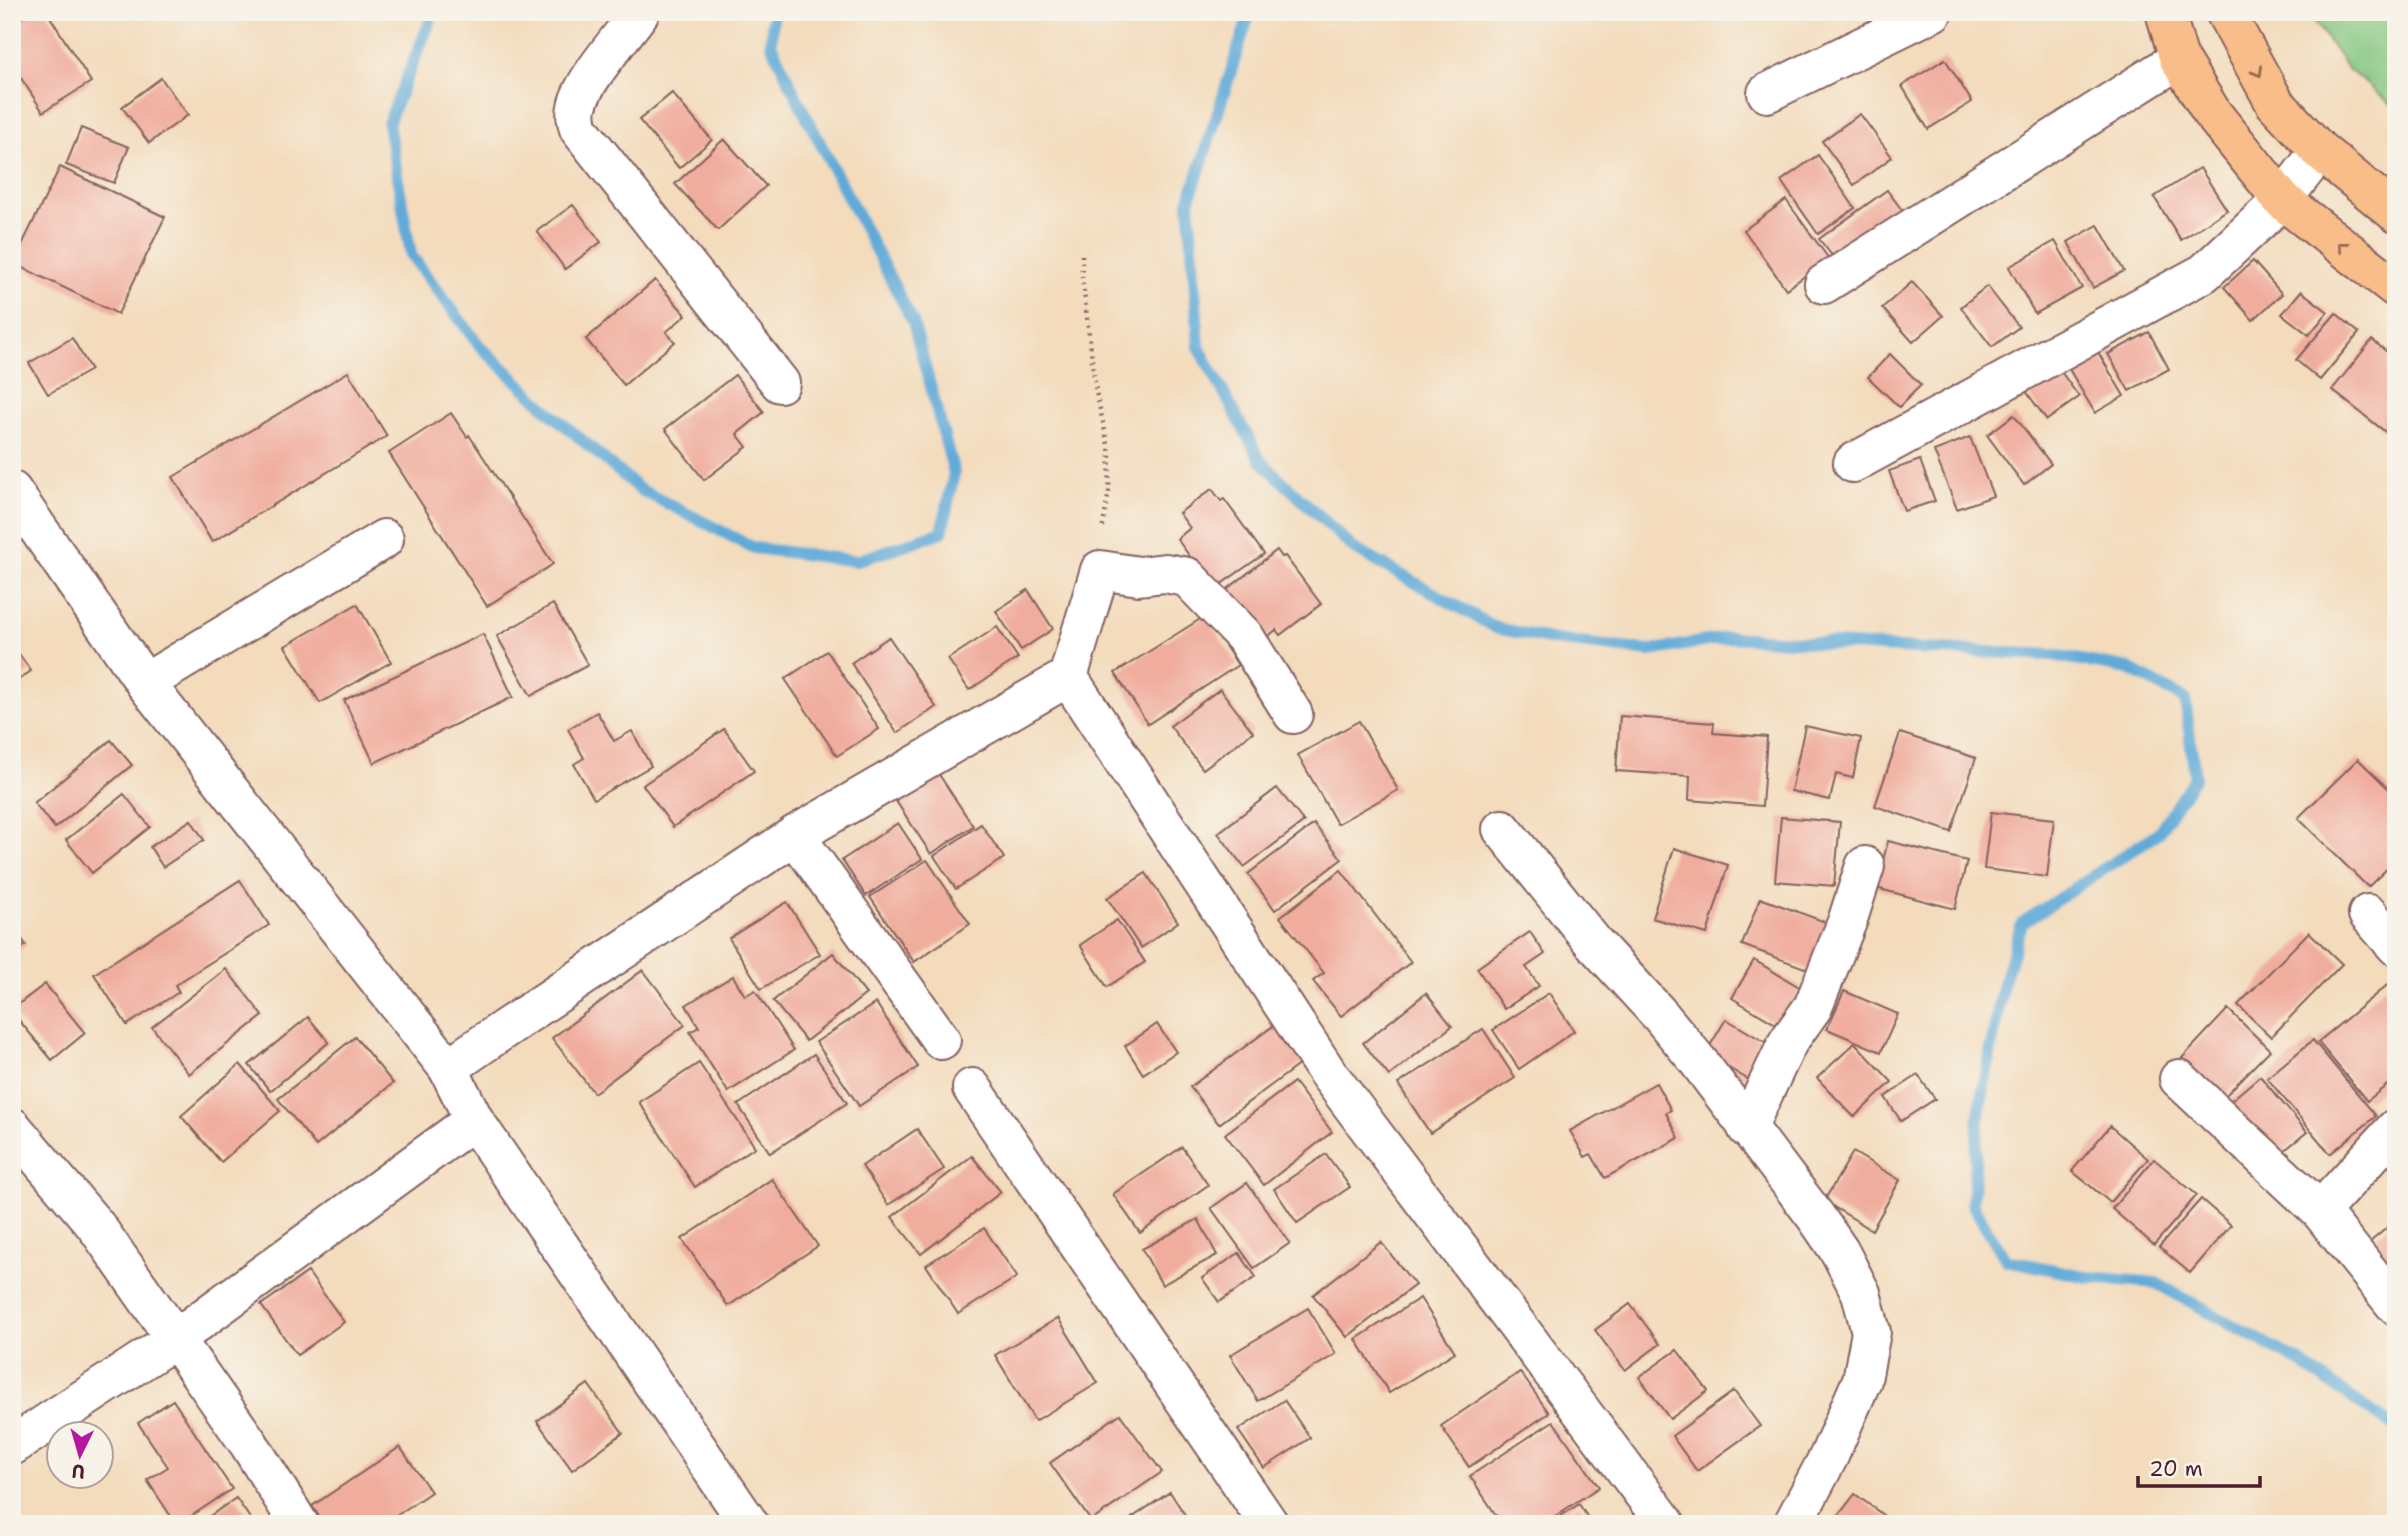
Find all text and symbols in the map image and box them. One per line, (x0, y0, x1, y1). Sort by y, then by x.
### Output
one-way arrow (2250, 65, 2263, 77)
one-way arrow (2337, 241, 2349, 254)
north arrow (46, 1420, 116, 1490)
scale bar (2138, 1445, 2261, 1489)
text: 20 m (2149, 1455, 2203, 1483)
text: U (71, 1458, 86, 1484)

